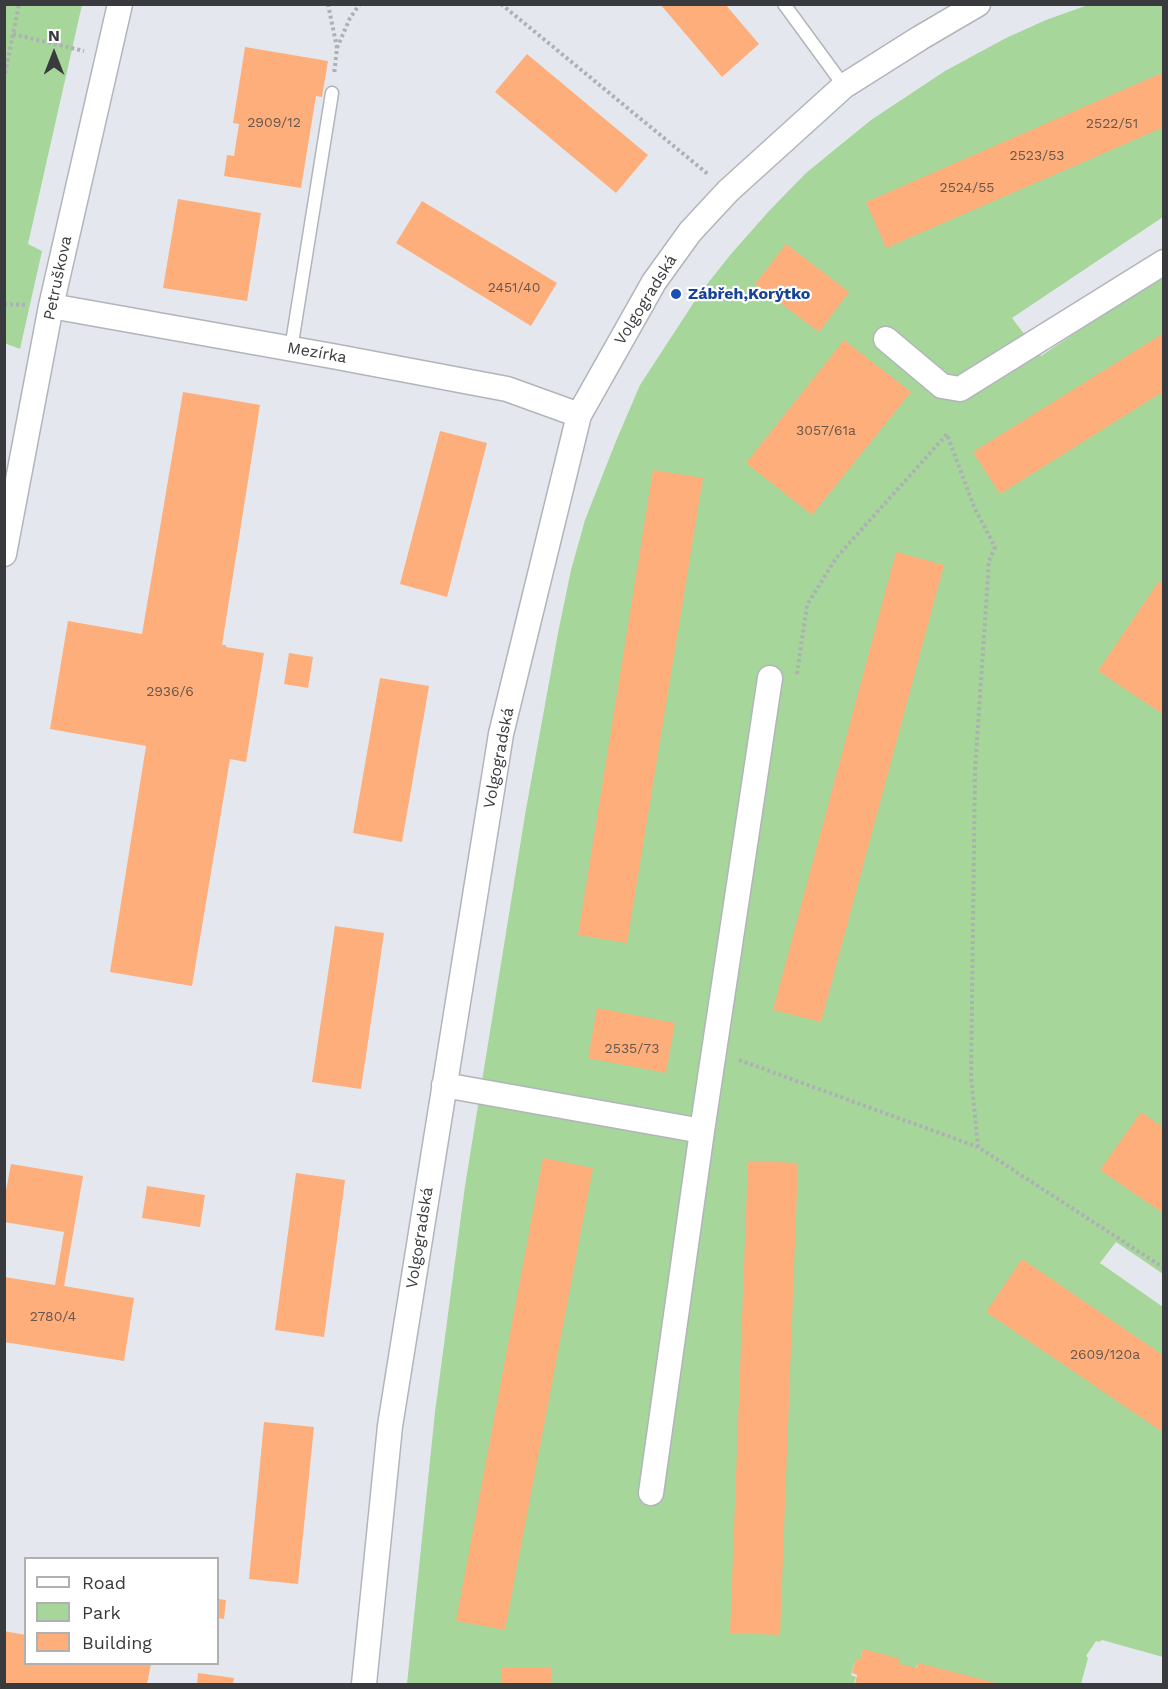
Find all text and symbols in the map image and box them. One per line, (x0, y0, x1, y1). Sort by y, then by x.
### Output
north arrow (24, 24, 84, 84)
text: N (48, 26, 60, 45)
house number: 2909/12 (247, 115, 301, 131)
house number: 2522/51 (1086, 116, 1138, 132)
house number: 2523/53 (1009, 148, 1065, 164)
house number: 2524/55 (939, 180, 995, 196)
street label: Petruškova (40, 234, 76, 322)
street label: Volgogradská (611, 251, 681, 349)
house number: 2451/40 (488, 280, 540, 296)
place label: Zábřeh,Korýtko (688, 284, 810, 304)
marker: Zábřeh,Korýtko (669, 287, 683, 301)
street label: Mezírka (286, 338, 348, 368)
house number: 3057/61a (796, 423, 856, 439)
house number: 2936/6 (146, 684, 194, 700)
street label: Volgogradská (480, 706, 518, 810)
house number: 2535/73 (605, 1041, 659, 1057)
street label: Volgogradská (402, 1186, 438, 1290)
house number: 2780/4 (30, 1309, 76, 1325)
house number: 2609/120a (1070, 1347, 1140, 1363)
legend (24, 1557, 219, 1665)
text: Road (82, 1572, 126, 1593)
text: Park (82, 1602, 121, 1623)
text: Building (82, 1632, 152, 1653)

